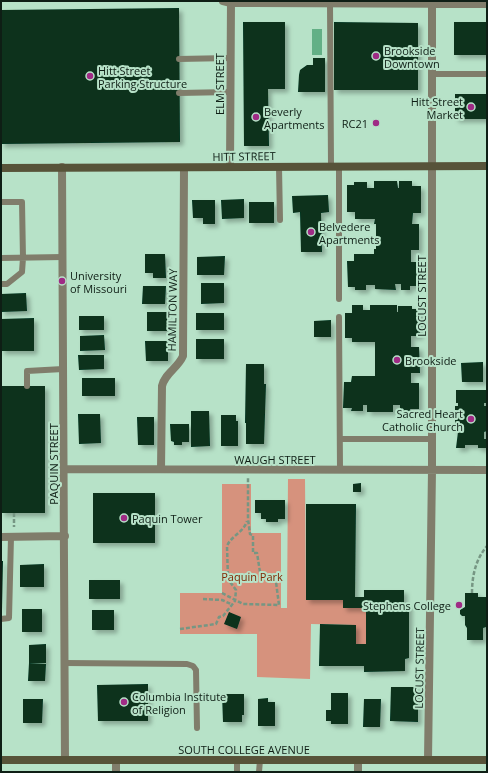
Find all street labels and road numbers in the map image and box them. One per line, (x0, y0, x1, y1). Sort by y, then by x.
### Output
street label: ELM STREET (212, 53, 227, 115)
street label: HITT STREET (212, 148, 276, 164)
street label: LOCUST STREET (414, 255, 429, 337)
street label: HAMILTON WAY (164, 268, 180, 352)
street label: PAQUIN STREET (46, 423, 61, 505)
street label: WAUGH STREET (234, 452, 316, 467)
street label: LOCUST STREET (411, 627, 427, 709)
street label: SOUTH COLLEGE AVENUE (178, 742, 310, 757)

